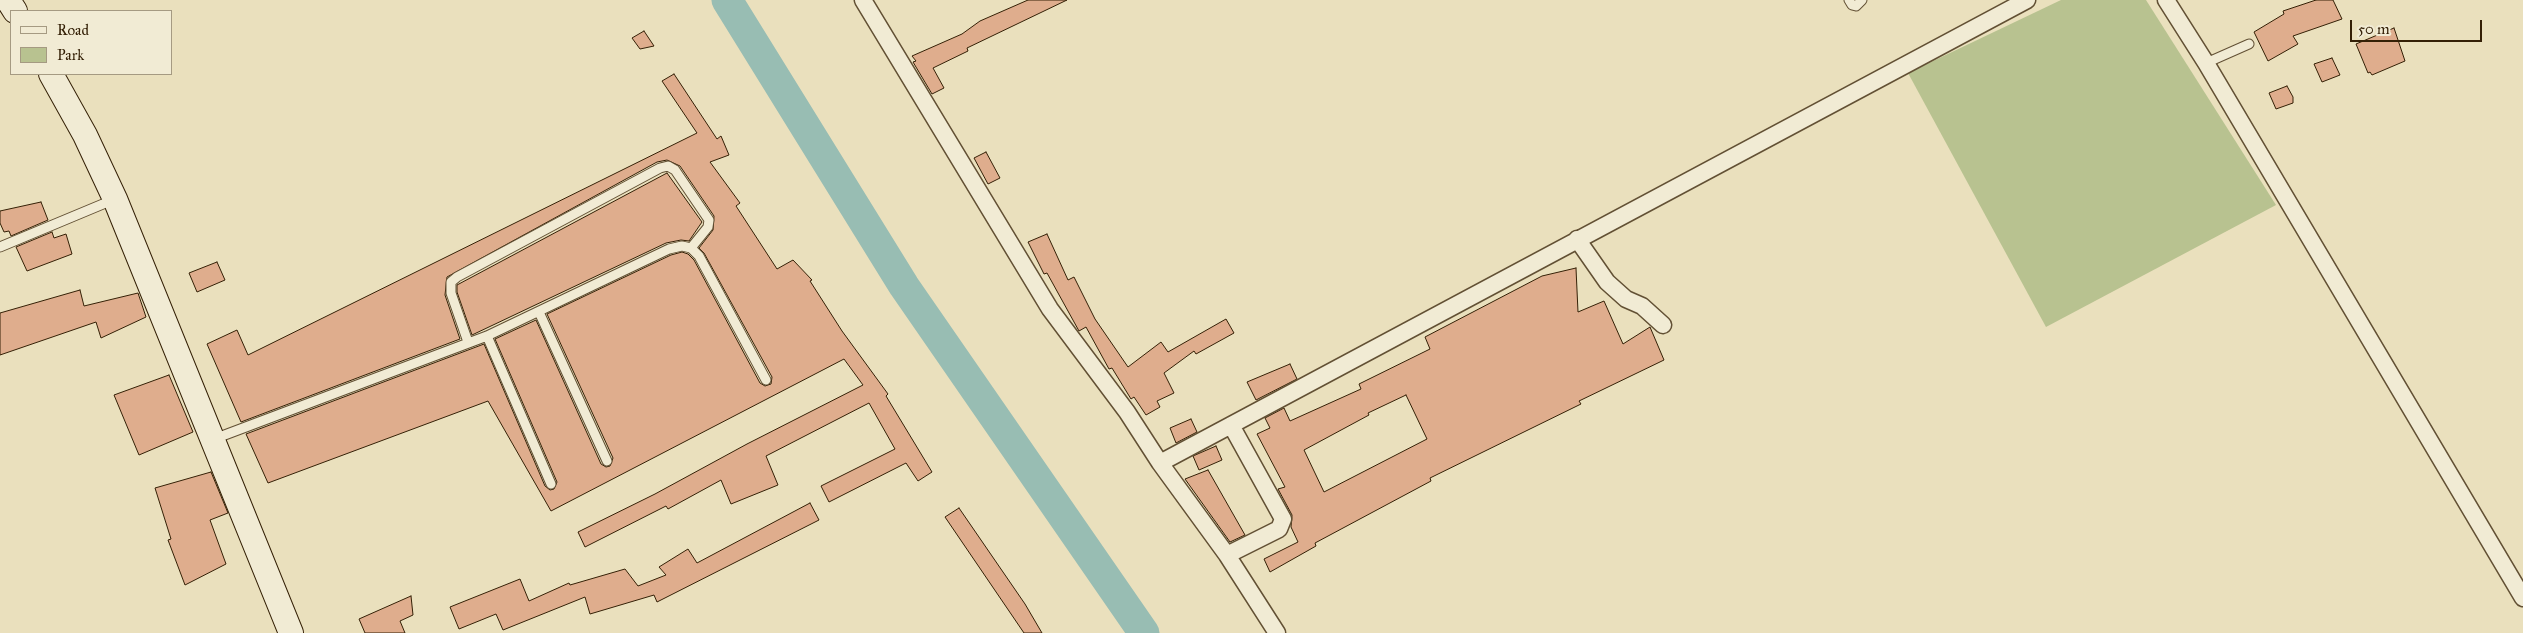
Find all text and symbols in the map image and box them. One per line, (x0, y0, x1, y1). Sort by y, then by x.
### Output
legend (10, 10, 172, 75)
scale bar (2353, 10, 2486, 42)
text: 50 m (2358, 20, 2390, 38)
text: Road (57, 21, 89, 39)
text: Park (57, 46, 84, 64)

